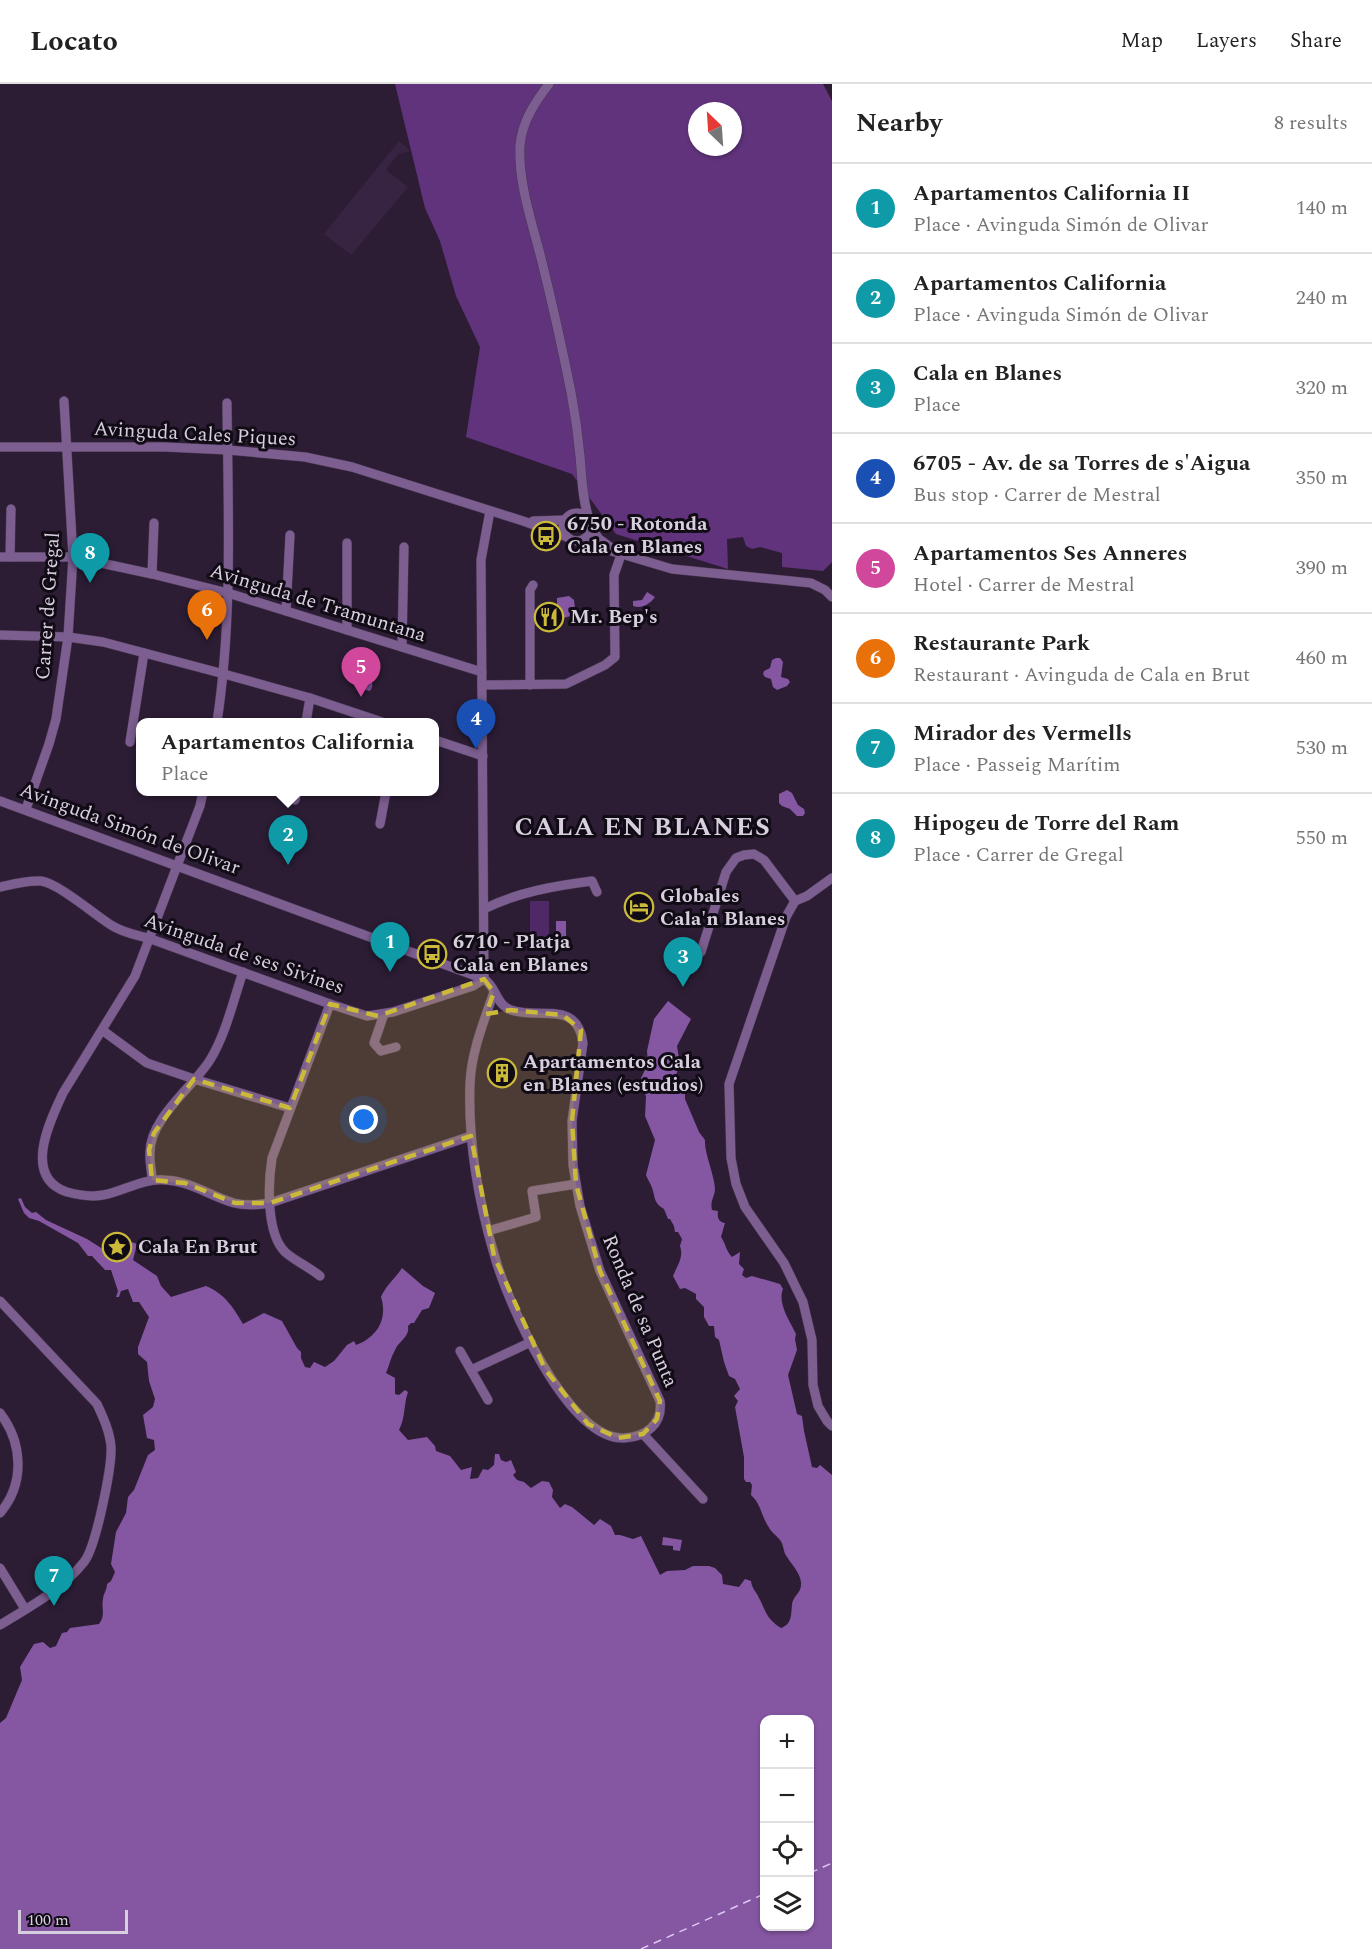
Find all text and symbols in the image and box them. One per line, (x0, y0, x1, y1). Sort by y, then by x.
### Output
text: Locato (30, 20, 118, 63)
text: Map (1121, 25, 1163, 57)
text: Layers (1196, 25, 1257, 57)
text: Share (1290, 25, 1342, 57)
north arrow (688, 102, 742, 156)
text: Nearby (856, 103, 942, 143)
text: 8 results (1274, 108, 1348, 138)
text: Apartamentos California II (913, 177, 1190, 210)
text: 1 (870, 193, 881, 223)
text: 140 m (1296, 193, 1348, 223)
text: Place · Avinguda Simón de Olivar (913, 210, 1208, 240)
text: Apartamentos California (913, 267, 1166, 300)
text: 2 (870, 283, 881, 313)
text: 240 m (1296, 283, 1348, 313)
text: Place · Avinguda Simón de Olivar (913, 300, 1208, 330)
text: Cala en Blanes (913, 357, 1062, 390)
text: 3 (870, 373, 881, 403)
text: 320 m (1296, 373, 1348, 403)
text: Place (913, 390, 961, 420)
street label: Avinguda Cales Piques (93, 414, 297, 454)
text: 6705 - Av. de sa Torres de s'Aigua (913, 447, 1250, 480)
text: 4 (870, 463, 881, 493)
text: 350 m (1296, 463, 1348, 493)
text: Bus stop · Carrer de Mestral (913, 480, 1161, 510)
place label: 6750 - Rotonda Cala en Blanes (567, 509, 708, 562)
bus stop icon: 6750 - Rotonda Cala en Blanes (530, 520, 562, 552)
street label: Carrer de Gregal (28, 531, 68, 681)
pin: 8 (70, 534, 110, 583)
text: Apartamentos Ses Anneres (913, 537, 1187, 570)
text: 5 (870, 553, 881, 583)
text: 390 m (1296, 553, 1348, 583)
street label: Avinguda de Tramuntana (206, 556, 430, 650)
text: Hotel · Carrer de Mestral (913, 570, 1135, 600)
pin: 6 (188, 590, 226, 640)
restaurant icon: Mr. Bep's (533, 601, 565, 633)
place label: Mr. Bep's (570, 602, 658, 632)
text: Restaurante Park (913, 627, 1090, 660)
text: 6 (870, 643, 881, 673)
text: 460 m (1296, 643, 1348, 673)
pin: 5 (342, 648, 380, 697)
text: Restaurant · Avinguda de Cala en Brut (913, 660, 1250, 690)
pin: 4 (456, 700, 496, 749)
text: Mirador des Vermells (913, 717, 1132, 750)
popup (136, 718, 439, 796)
text: Apartamentos California (161, 726, 414, 759)
text: 7 (870, 733, 881, 763)
text: 530 m (1296, 733, 1348, 763)
text: Place · Passeig Marítim (913, 750, 1120, 780)
text: Place (161, 759, 208, 789)
street label: Avinguda Simón de Olivar (16, 775, 245, 883)
district label: CALA EN BLANES (515, 807, 771, 847)
text: Hipogeu de Torre del Ram (913, 807, 1179, 840)
pin: 2 (268, 816, 308, 865)
text: 8 (870, 823, 881, 853)
text: 550 m (1296, 823, 1348, 853)
text: Place · Carrer de Gregal (913, 840, 1124, 870)
place label: Globales Cala'n Blanes (660, 881, 786, 934)
hotel icon: Globales Cala'n Blanes (623, 891, 655, 923)
street label: Avinguda de ses Sivines (140, 906, 348, 1002)
pin: 1 (370, 922, 410, 972)
place label: 6710 - Platja Cala en Blanes (453, 927, 588, 980)
bus stop icon: 6710 - Platja Cala en Blanes (416, 938, 448, 970)
pin: 3 (664, 938, 702, 987)
place label: Apartamentos Cala en Blanes (estudios) (523, 1047, 703, 1100)
building icon: Apartamentos Cala en Blanes (estudios) (486, 1057, 518, 1089)
your location (349, 1105, 378, 1134)
street label: Ronda de sa Punta (594, 1230, 686, 1392)
place icon: Cala En Brut (101, 1231, 133, 1263)
place label: Cala En Brut (138, 1232, 258, 1262)
pin: 7 (34, 1556, 74, 1606)
map controls (760, 1715, 814, 1931)
button: + (760, 1715, 814, 1769)
button: − (760, 1769, 814, 1823)
button: locate (760, 1823, 814, 1877)
button: layers (760, 1877, 814, 1931)
scale bar (18, 1907, 128, 1934)
text: 100 m (27, 1908, 69, 1932)

